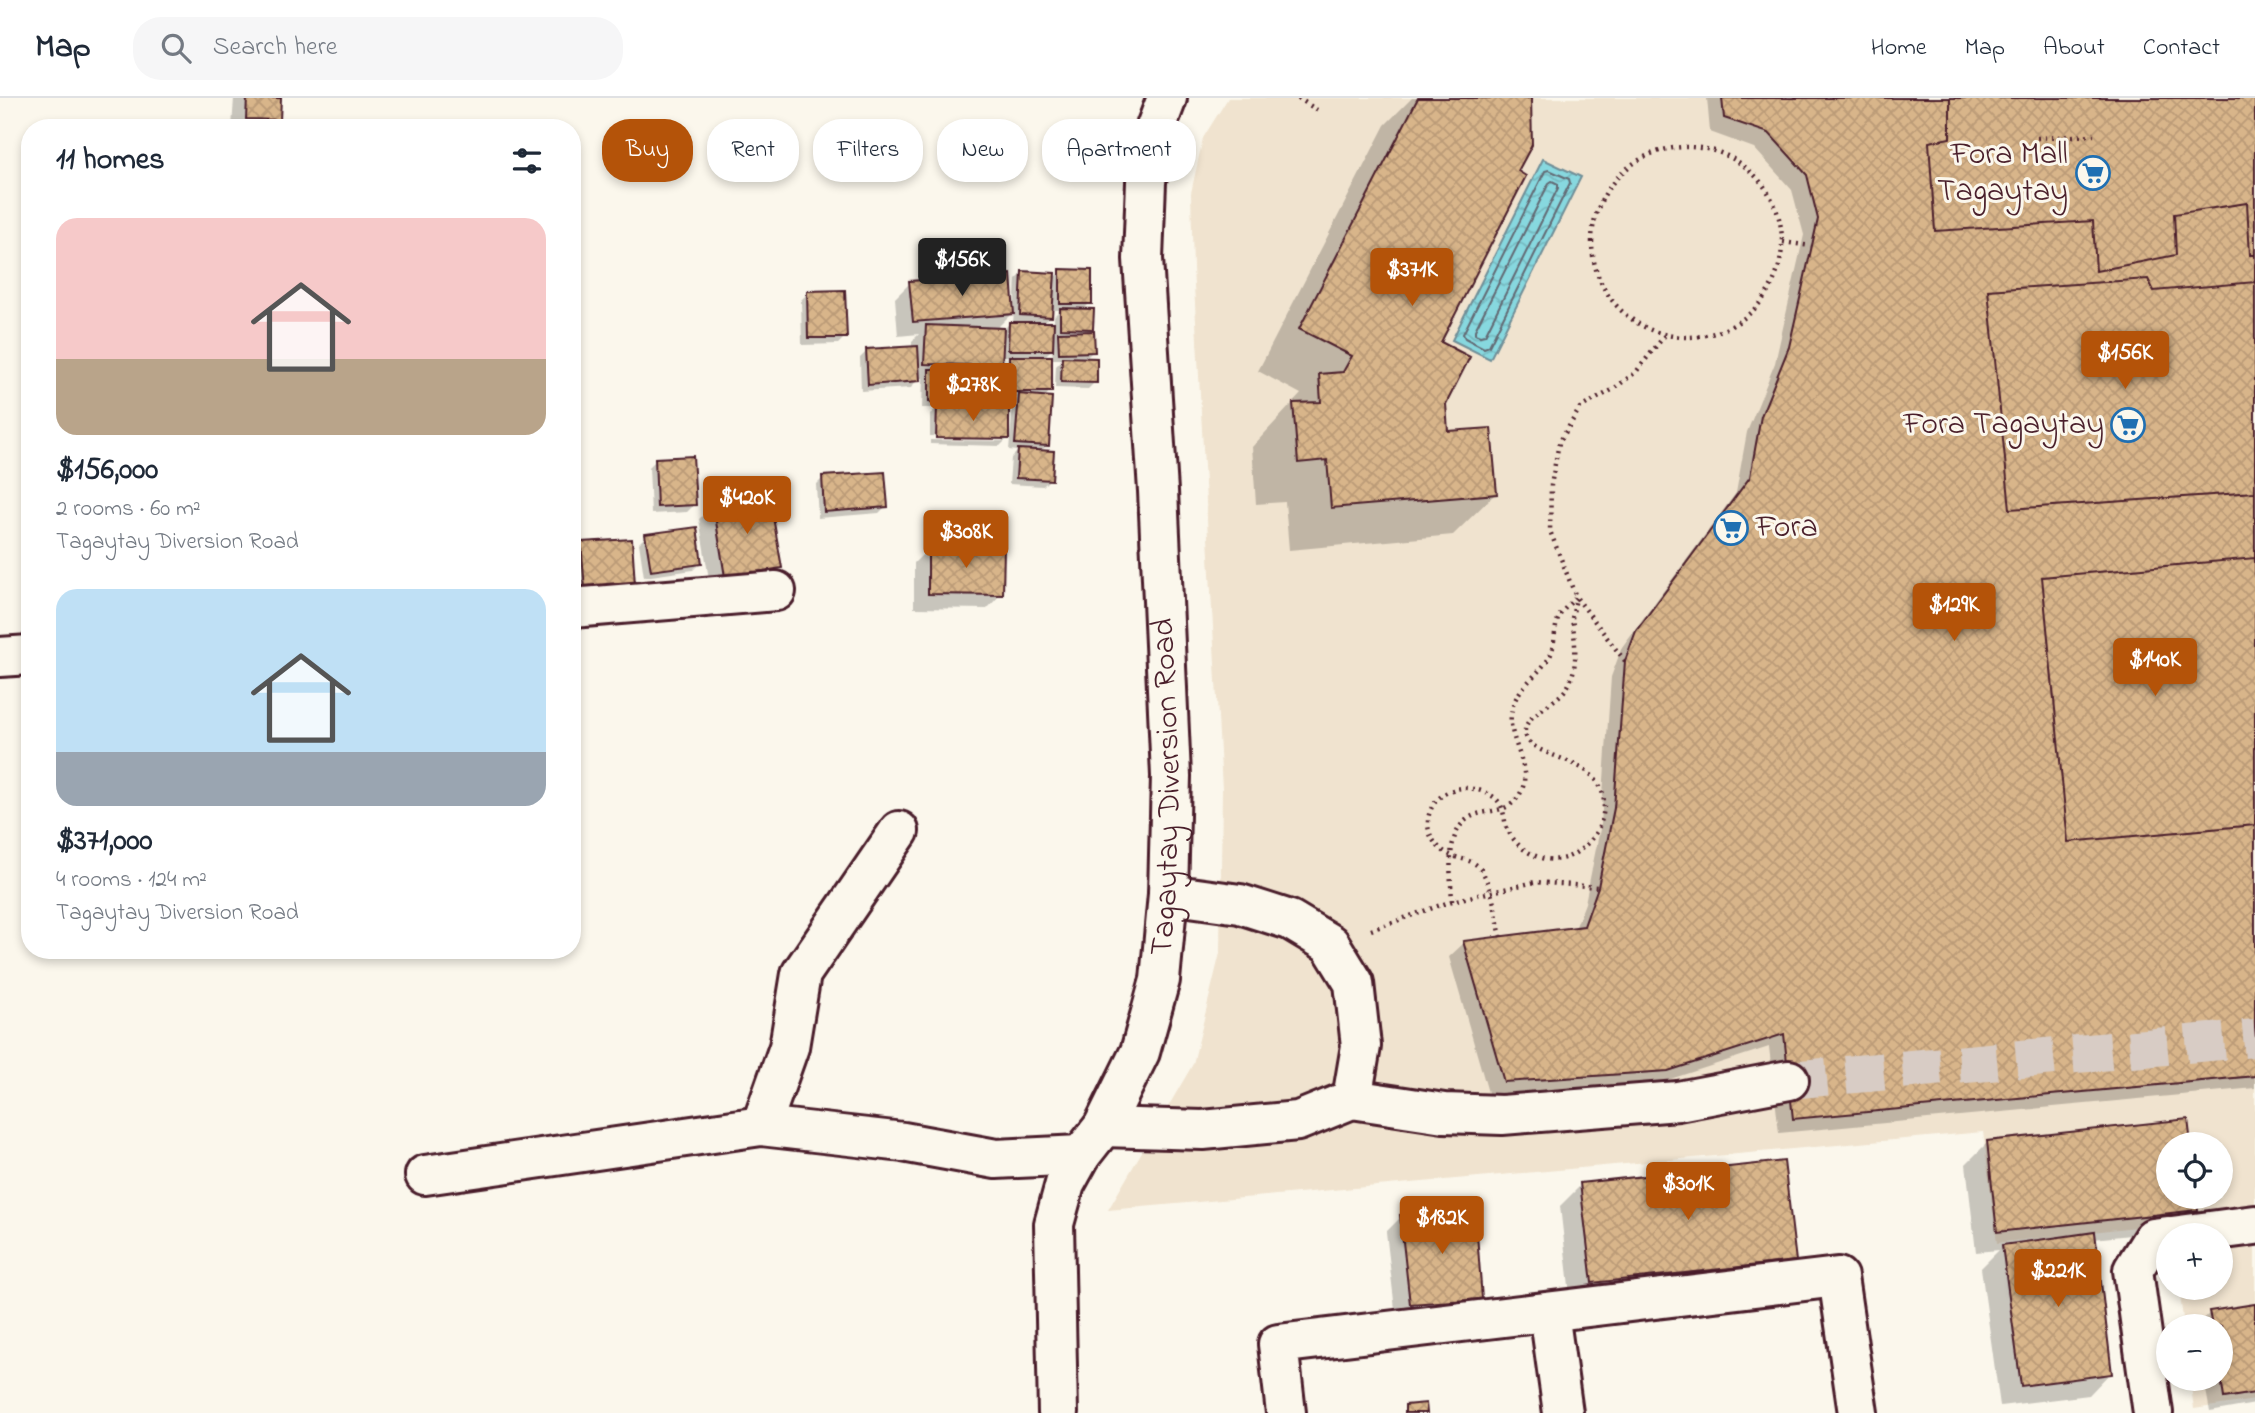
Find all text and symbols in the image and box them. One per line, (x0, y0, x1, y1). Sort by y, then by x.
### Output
search box (133, 17, 623, 80)
text: Map (35, 24, 91, 72)
icon: search (157, 29, 195, 67)
text: Search here (213, 29, 337, 67)
text: Home (1871, 31, 1927, 66)
text: Map (1965, 31, 2005, 66)
text: About (2043, 31, 2105, 66)
text: Contact (2143, 31, 2220, 66)
chip: Buy (602, 119, 693, 182)
chip: Rent (707, 119, 799, 182)
chip: Filters (813, 119, 923, 182)
chip: New (937, 119, 1028, 182)
chip: Apartment (1042, 119, 1196, 182)
place label: Fora Mall Tagaytay (1937, 132, 2068, 216)
text: 11 homes (56, 139, 164, 183)
icon: filters (508, 142, 546, 180)
supermarket icon: Fora Mall Tagaytay (2074, 154, 2112, 192)
pin: $156K (913, 238, 1011, 298)
text: $156K (934, 244, 990, 277)
pin: $371K (1363, 248, 1461, 308)
text: $371K (1386, 254, 1438, 287)
icon: home (238, 264, 364, 390)
pin: $156K (2076, 331, 2174, 391)
text: $156K (2097, 337, 2153, 370)
pin: $278K (924, 364, 1022, 423)
text: $278K (946, 369, 1000, 402)
place label: Fora Tagaytay (1902, 402, 2104, 449)
supermarket icon: Fora Tagaytay (2109, 406, 2147, 444)
text: $156,000 (56, 449, 158, 493)
pin: $420K (698, 476, 796, 536)
text: $420K (719, 482, 775, 515)
text: 2 rooms · 60 m² (56, 493, 201, 526)
place label: Fora (1755, 505, 1818, 552)
supermarket icon: Fora (1712, 509, 1750, 547)
pin: $308K (917, 510, 1015, 570)
text: $308K (939, 516, 993, 549)
text: Tagaytay Diversion Road (56, 526, 299, 559)
pin: $129K (1905, 584, 2003, 643)
text: $129K (1929, 589, 1979, 622)
street label: Tagaytay Diversion Road (1139, 617, 1195, 958)
icon: home (238, 635, 364, 761)
pin: $140K (2106, 638, 2204, 698)
text: $140K (2129, 644, 2181, 677)
text: $371,000 (56, 820, 152, 864)
text: 4 rooms · 124 m² (56, 864, 207, 897)
text: Tagaytay Diversion Road (56, 897, 299, 930)
map controls (2156, 1132, 2233, 1391)
button: locate (2156, 1132, 2233, 1209)
pin: $301K (1639, 1162, 1737, 1222)
text: $301K (1662, 1168, 1714, 1201)
pin: $182K (1393, 1196, 1491, 1256)
text: $182K (1416, 1202, 1468, 1235)
button: + (2156, 1223, 2233, 1300)
pin: $221K (2009, 1250, 2107, 1309)
text: $221K (2030, 1255, 2086, 1288)
button: − (2156, 1314, 2233, 1391)

